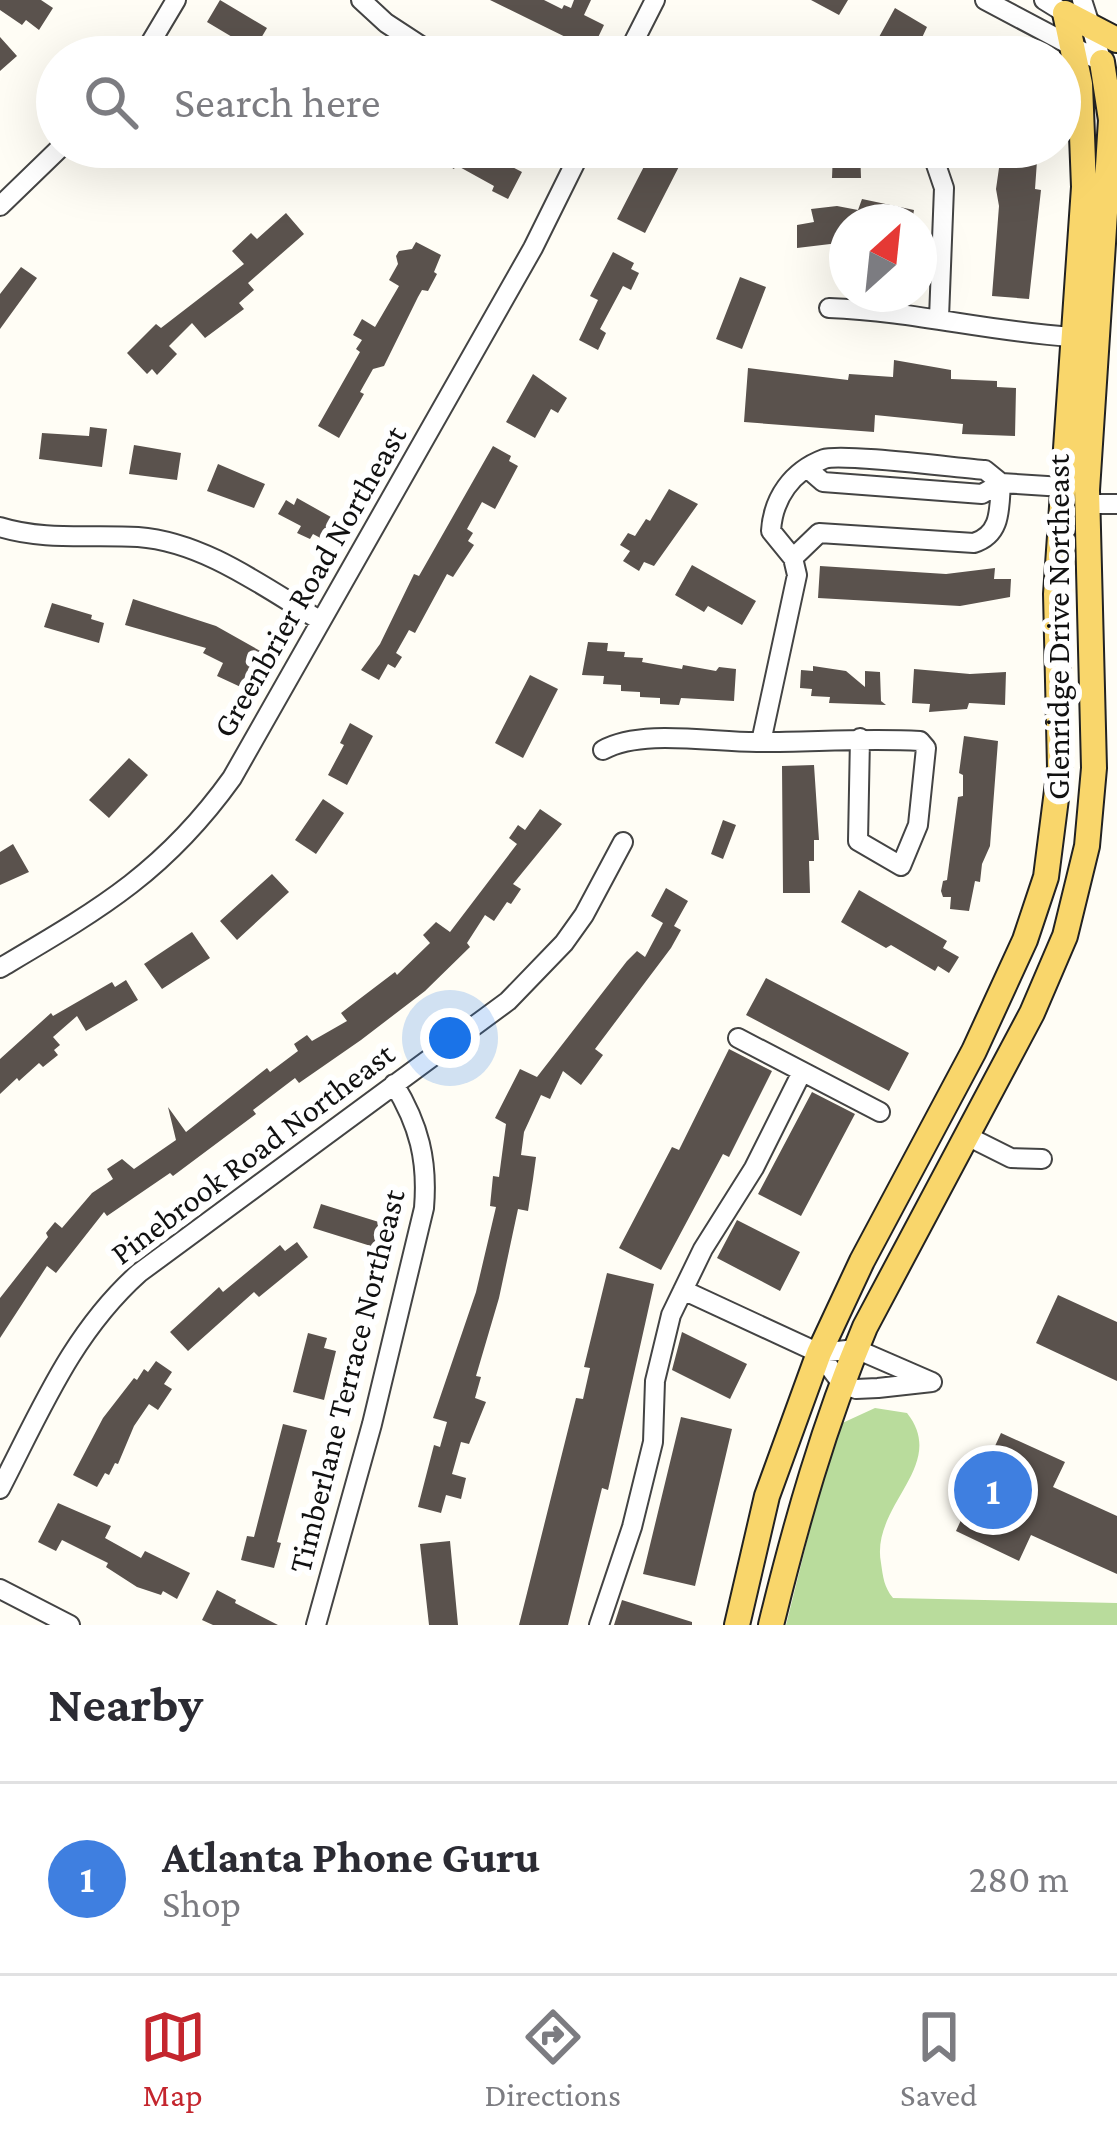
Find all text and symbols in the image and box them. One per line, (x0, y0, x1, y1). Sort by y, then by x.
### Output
search box (36, 36, 1081, 168)
icon: search (78, 69, 144, 135)
text: Search here (174, 77, 381, 127)
north arrow (829, 204, 937, 312)
street label: Greenbrier Road Northeast (205, 418, 414, 743)
street label: Glenridge Drive Northeast (1039, 453, 1076, 800)
your location (420, 1008, 480, 1068)
street label: Pinebrook Road Northeast (103, 1034, 402, 1272)
street label: Timberlane Terrace Northeast (280, 1184, 412, 1577)
pin: 1 (954, 1445, 1032, 1535)
text: Nearby (48, 1675, 203, 1732)
text: Atlanta Phone Guru (162, 1832, 540, 1882)
text: 1 (80, 1857, 94, 1900)
text: 280 m (969, 1857, 1069, 1900)
text: Shop (162, 1882, 241, 1925)
tab: Map (140, 2004, 206, 2113)
tab: Directions (485, 2004, 621, 2113)
tab: Saved (900, 2004, 977, 2113)

